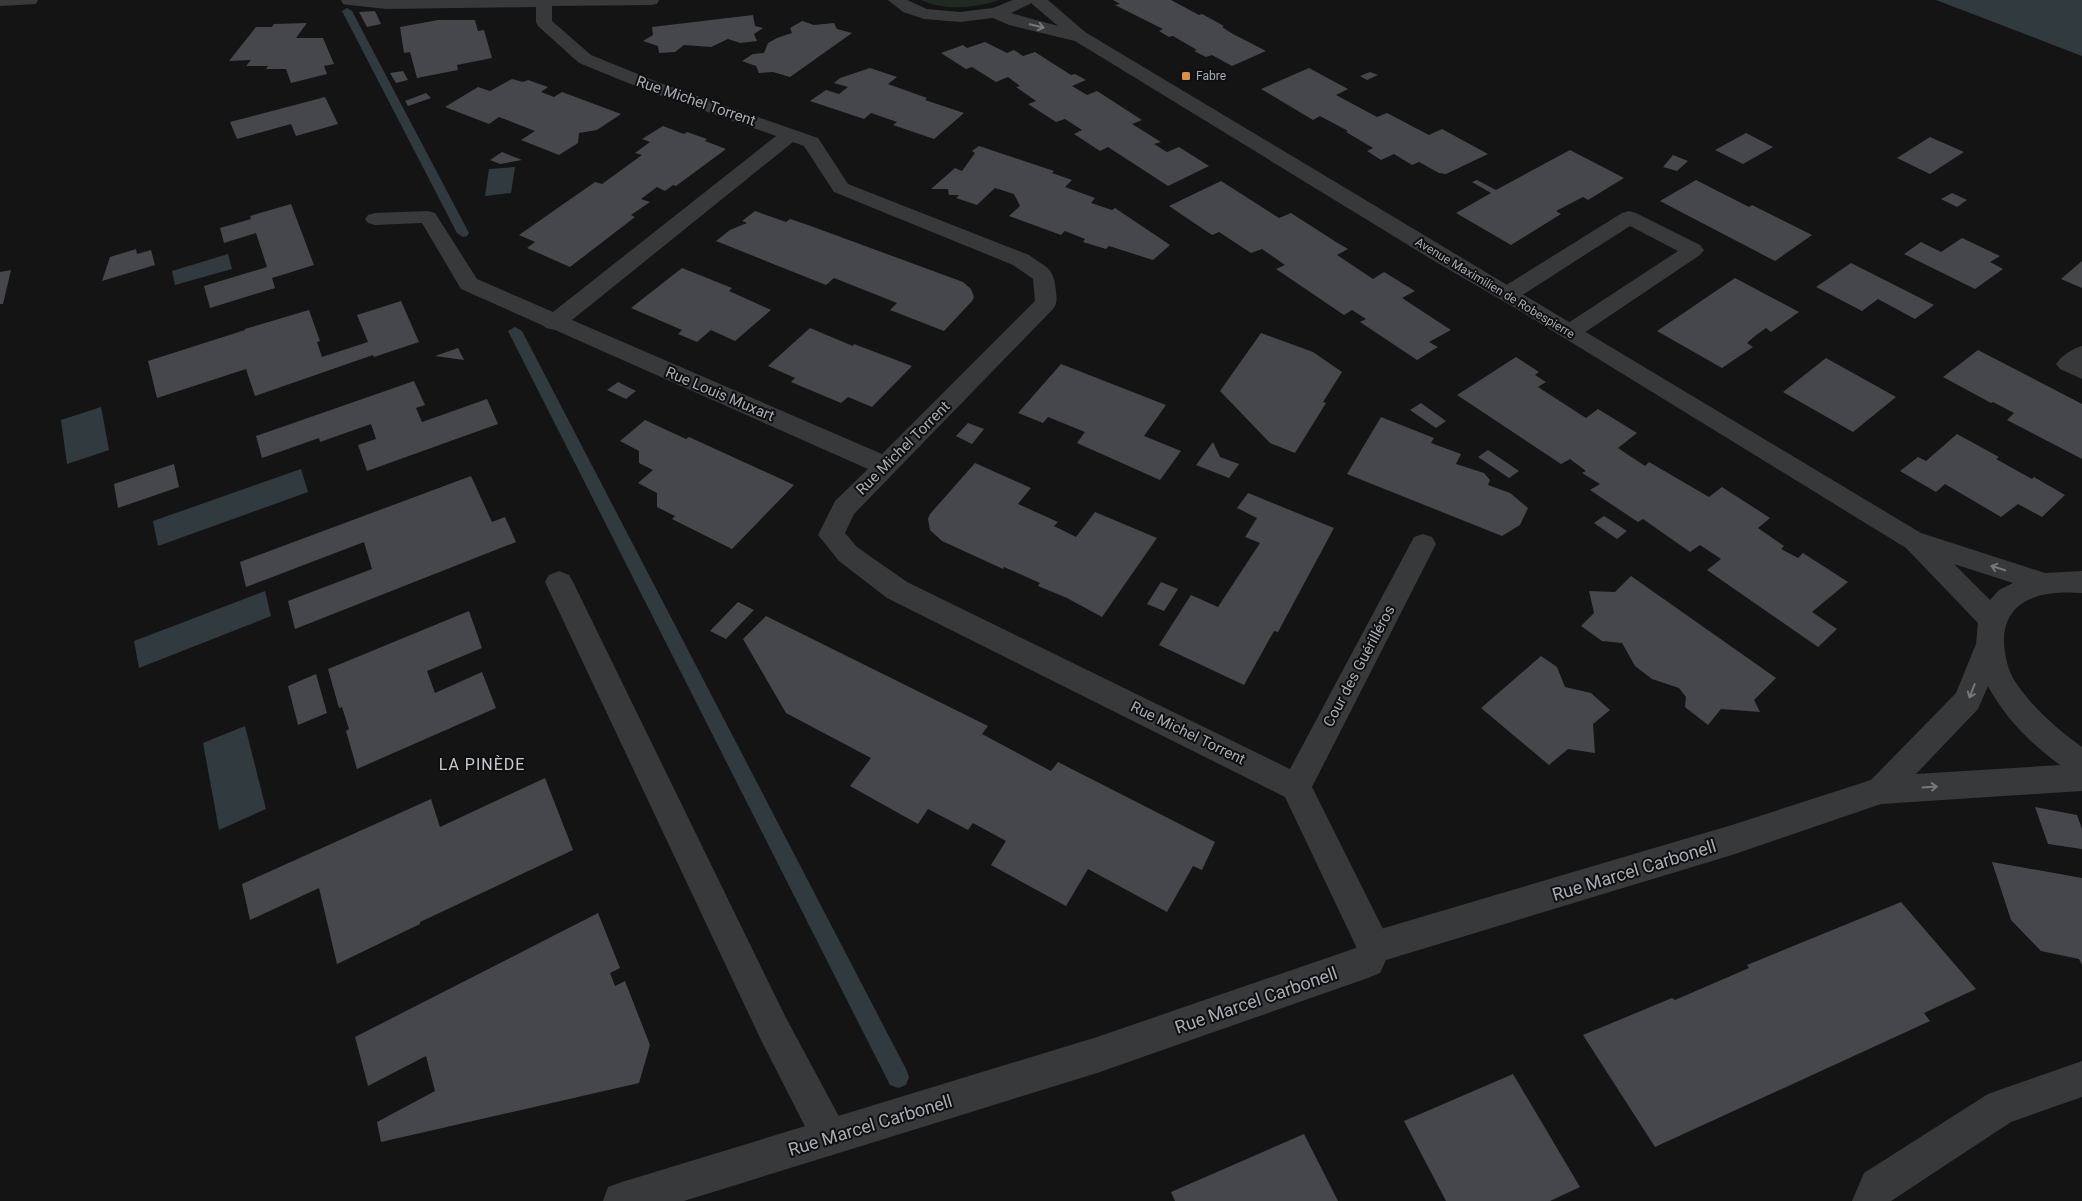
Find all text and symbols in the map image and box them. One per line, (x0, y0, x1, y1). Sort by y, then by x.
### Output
one-way arrow (1028, 22, 1044, 31)
place label: Fabre (1196, 69, 1226, 83)
marker: Fabre (1180, 70, 1192, 82)
street label: Rue Michel Torrent (634, 72, 758, 130)
street label: Avenue Maximilien de Robespierre (1413, 235, 1577, 341)
street label: Rue Louis Muxart (663, 363, 777, 425)
street label: Rue Michel Torrent (852, 397, 954, 499)
one-way arrow (1990, 563, 2006, 572)
street label: Cour des Guérilléros (1319, 602, 1399, 730)
one-way arrow (1966, 684, 1975, 699)
street label: Rue Michel Torrent (1128, 698, 1248, 769)
district label: LA PINÈDE (439, 755, 525, 774)
one-way arrow (1922, 783, 1938, 792)
street label: Rue Marcel Carbonell (1549, 835, 1719, 905)
street label: Rue Marcel Carbonell (1172, 962, 1340, 1038)
street label: Rue Marcel Carbonell (785, 1090, 955, 1160)

